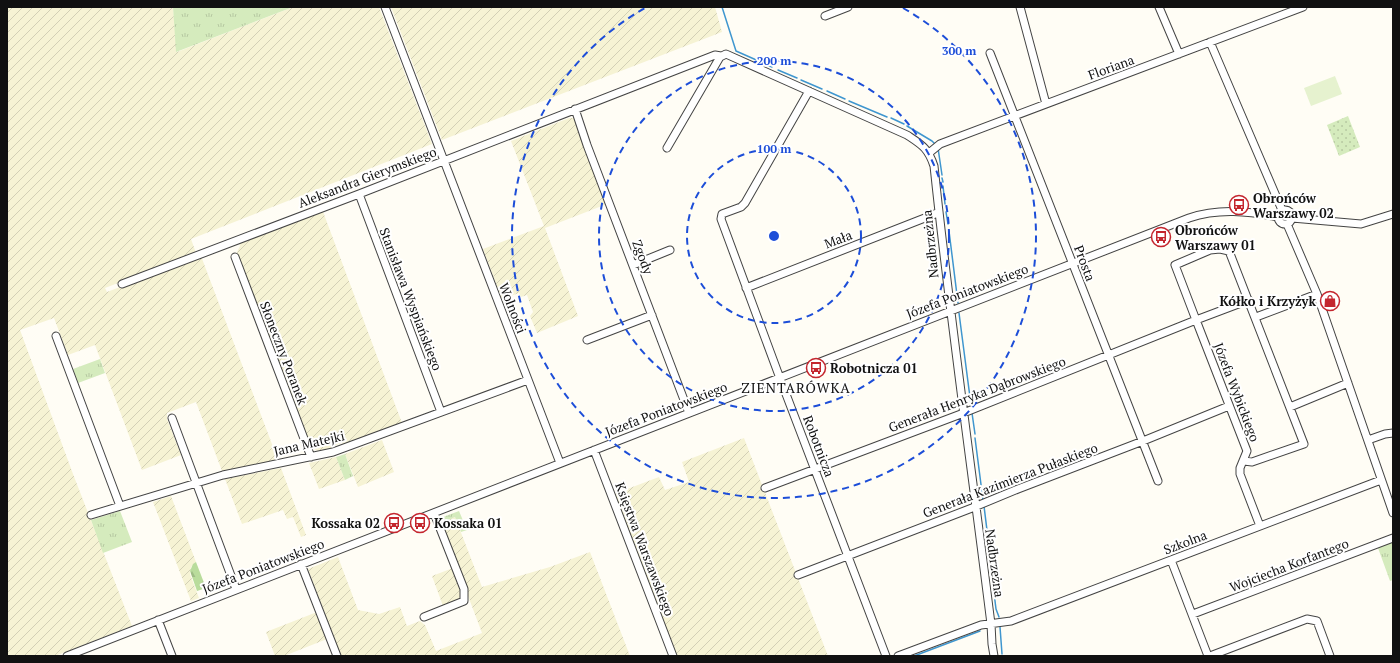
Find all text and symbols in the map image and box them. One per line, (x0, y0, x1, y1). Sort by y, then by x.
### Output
text: 300 m (942, 43, 976, 58)
street label: Floriana (1085, 50, 1137, 84)
text: 200 m (757, 53, 791, 68)
text: 100 m (757, 141, 791, 156)
street label: Aleksandra Gierymskiego (295, 142, 439, 212)
place label: Obrońców Warszawy 02 (1253, 189, 1334, 222)
bus stop icon: Obrońców Warszawy 02 (1228, 194, 1250, 216)
street label: Nadbrzeżna (917, 209, 943, 279)
place label: Obrońców Warszawy 01 (1175, 221, 1256, 254)
street label: Stanisława Wyspiańskiego (375, 225, 447, 373)
street label: Mała (821, 225, 855, 253)
bus stop icon: Obrońców Warszawy 01 (1150, 226, 1172, 248)
centre of rings (767, 229, 781, 243)
street label: Zgody (628, 237, 658, 277)
street label: Prosta (1070, 243, 1100, 284)
street label: Józefa Poniatowskiego (903, 259, 1031, 323)
street label: Wolności (495, 280, 531, 336)
shop icon: Kółko i Krzyżyk (1319, 290, 1341, 312)
place label: Kółko i Krzyżyk (1220, 292, 1316, 310)
street label: Słoneczny Poranek (256, 299, 312, 408)
street label: Józefa Wybickiego (1210, 340, 1264, 444)
street label: Generała Henryka Dąbrowskiego (886, 352, 1068, 436)
bus stop icon: Robotnicza 01 (805, 357, 827, 379)
place label: Robotnicza 01 (830, 359, 918, 377)
street label: Józefa Poniatowskiego (602, 377, 730, 441)
district label: ZIENTARÓWKA (741, 378, 851, 397)
street label: Robotnicza (799, 413, 839, 480)
street label: Jana Matejki (272, 426, 346, 460)
street label: Generała Kazimierza Pułaskiego (920, 438, 1100, 522)
street label: Księstwa Warszawskiego (611, 480, 679, 618)
bus stop icon: Kossaka 02 (383, 512, 405, 534)
bus stop icon: Kossaka 01 (409, 512, 431, 534)
place label: Kossaka 02 (312, 514, 380, 532)
place label: Kossaka 01 (434, 514, 502, 532)
street label: Szkolna (1161, 525, 1210, 559)
street label: Nadbrzeżna (981, 528, 1009, 599)
street label: Józefa Poniatowskiego (199, 534, 327, 598)
street label: Wojciecha Korfantego (1227, 534, 1351, 596)

